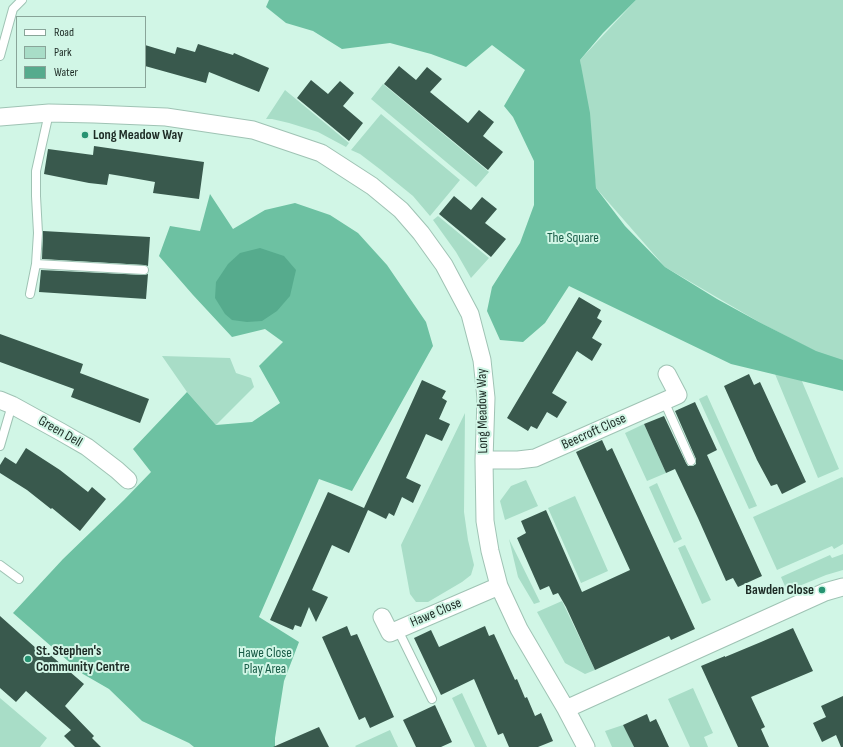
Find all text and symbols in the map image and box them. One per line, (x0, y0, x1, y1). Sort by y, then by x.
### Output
legend (16, 16, 146, 88)
text: Road (54, 25, 74, 40)
text: Park (54, 45, 72, 60)
text: Water (54, 65, 78, 80)
place label: Long Meadow Way (93, 127, 183, 143)
marker: Long Meadow Way (80, 130, 90, 140)
park label: The Square (547, 230, 599, 246)
street label: Long Meadow Way (474, 368, 492, 454)
street label: Beecroft Close (559, 410, 629, 454)
street label: Green Dell (35, 413, 85, 451)
place label: Bawden Close (745, 582, 814, 598)
marker: Bawden Close (817, 585, 827, 595)
street label: Hawe Close (408, 595, 464, 631)
place label: St. Stephen's Community Centre (36, 643, 130, 676)
park label: Hawe Close Play Area (238, 645, 292, 678)
marker: St. Stephen's Community Centre (23, 654, 33, 664)

